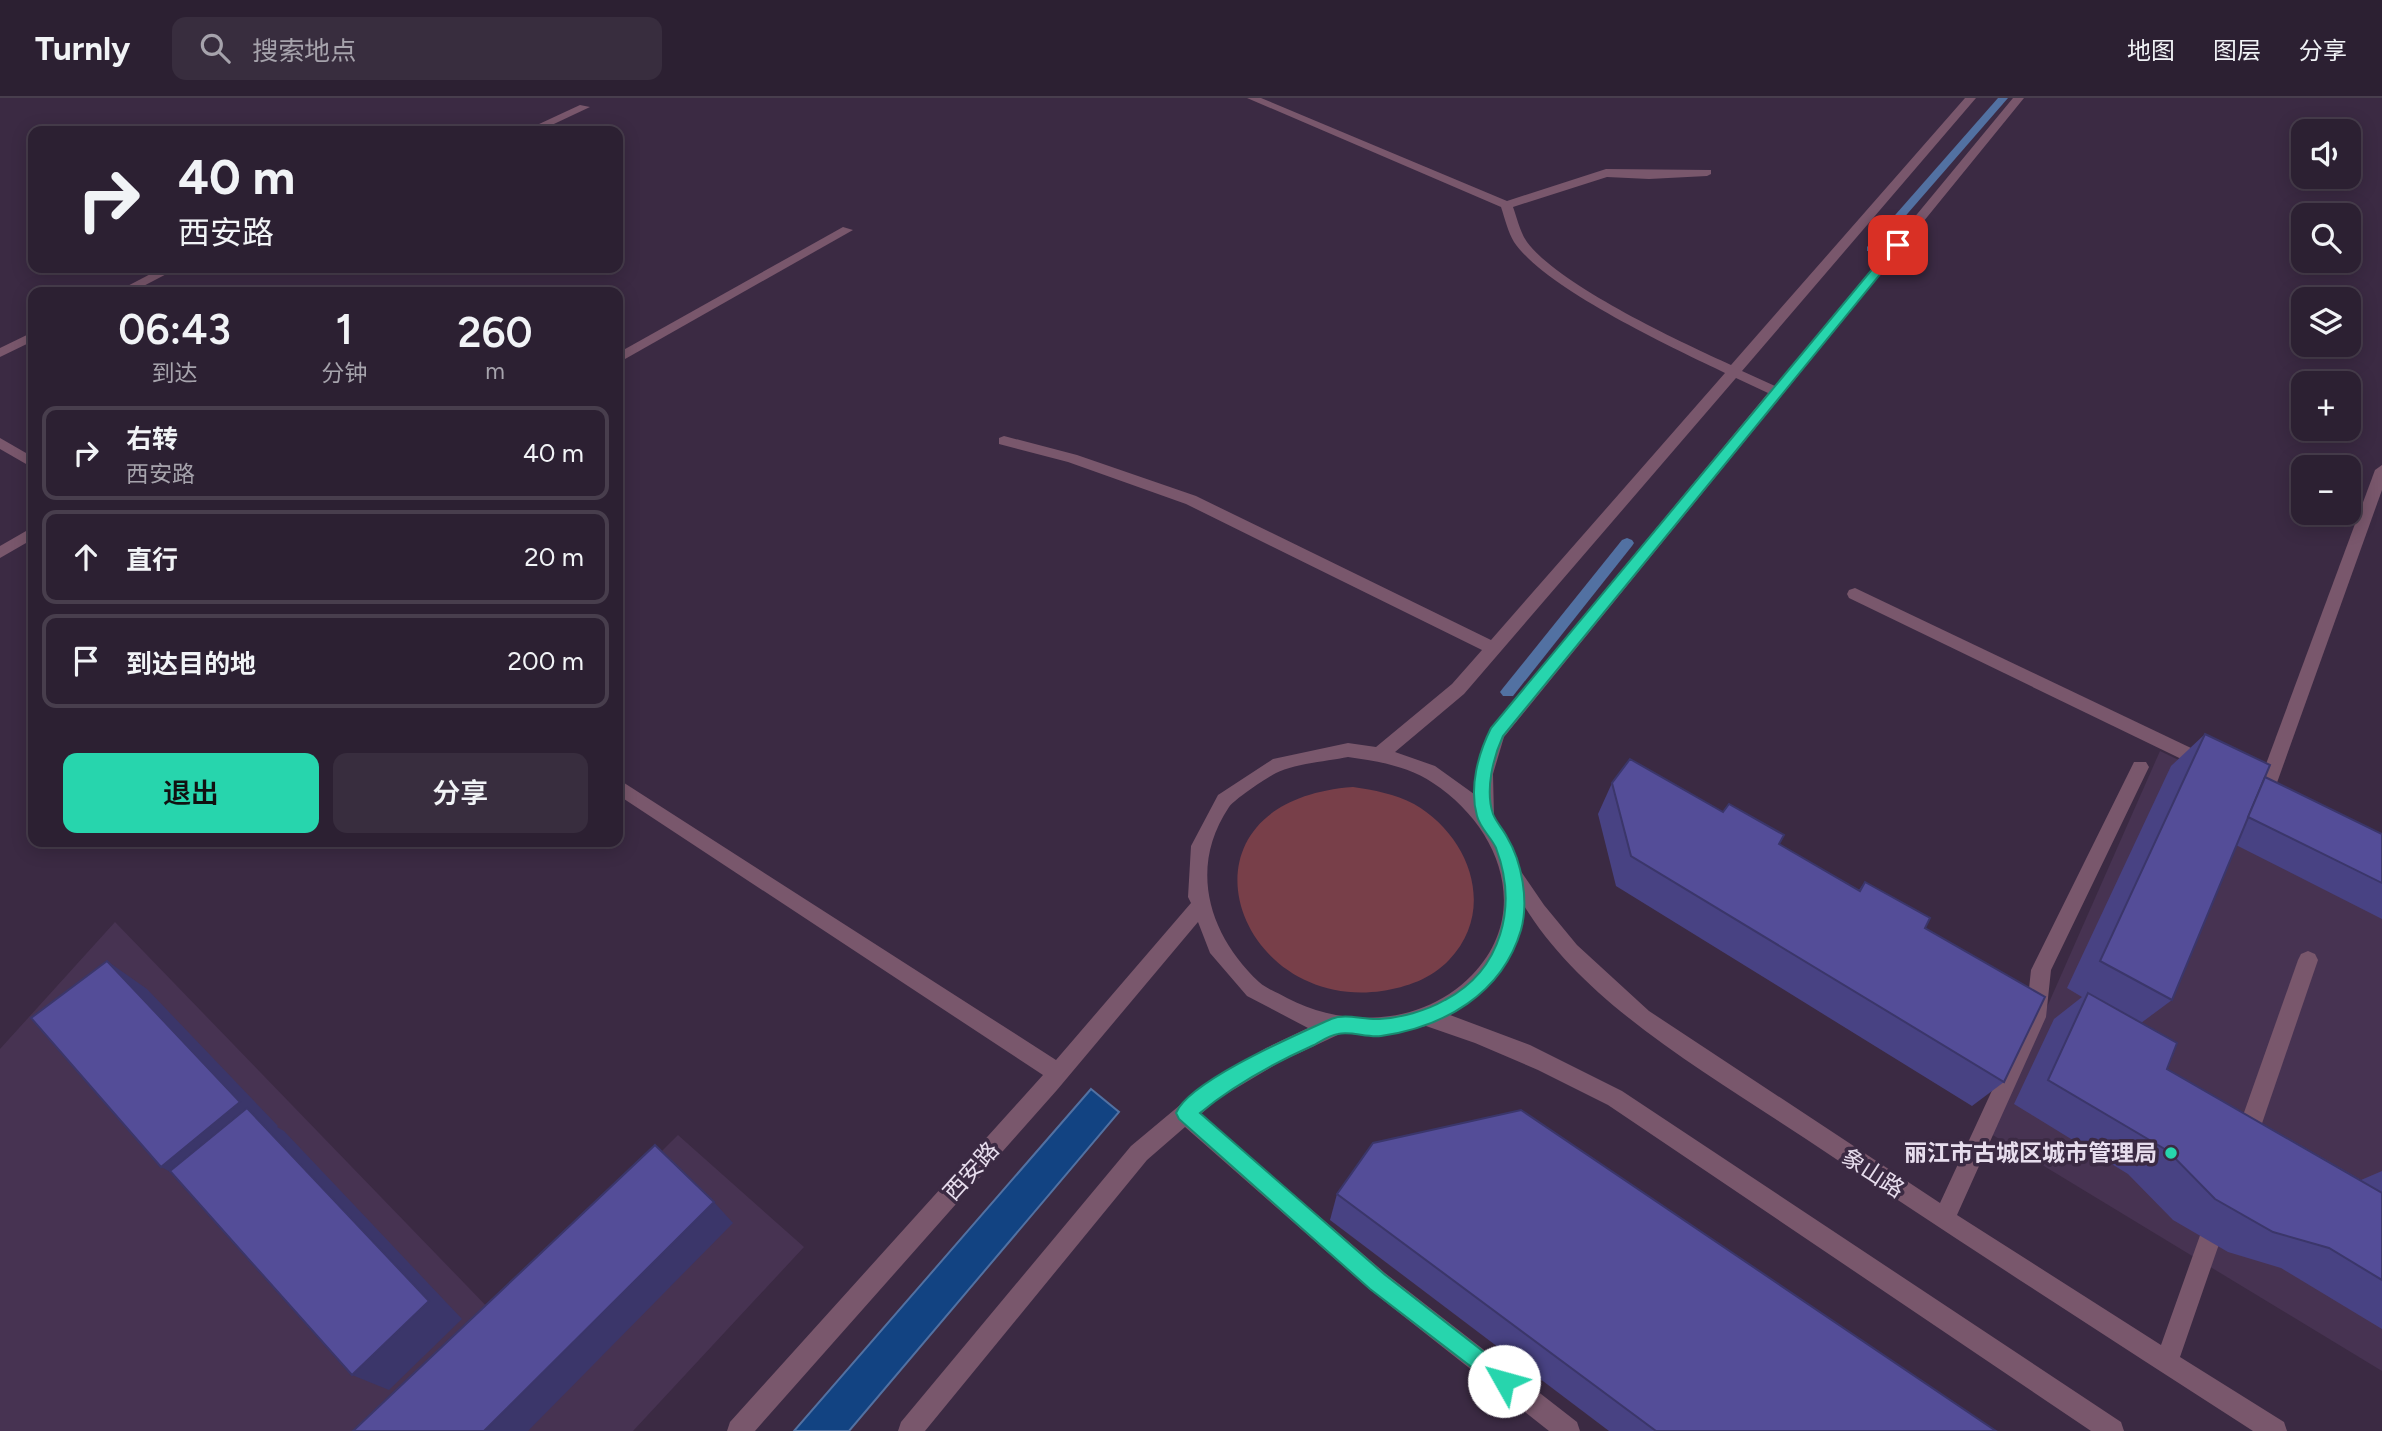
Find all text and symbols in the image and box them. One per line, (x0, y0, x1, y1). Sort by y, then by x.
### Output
search box (172, 17, 662, 80)
text: Turnly (35, 29, 130, 68)
icon: search (196, 29, 234, 67)
text: 搜索地点 (252, 35, 356, 67)
text: 地图 (2127, 36, 2175, 65)
text: 图层 (2213, 36, 2261, 65)
text: 分享 (2299, 36, 2347, 65)
map controls (2291, 119, 2361, 525)
button: sound (2291, 119, 2361, 189)
text: 40 m (178, 147, 295, 206)
icon: right (63, 154, 154, 245)
button: search (2291, 203, 2361, 273)
text: 西安路 (178, 214, 274, 252)
pin (1868, 215, 1928, 275)
icon: arrive (1879, 226, 1917, 264)
button: layers (2291, 287, 2361, 357)
text: 06:43 (118, 304, 231, 355)
text: 1 (335, 304, 353, 355)
text: 260 (458, 307, 533, 358)
text: m (485, 357, 505, 385)
text: 到达 (152, 359, 198, 387)
text: 分钟 (321, 359, 367, 387)
button: + (2291, 371, 2361, 441)
text: 右转 (126, 423, 178, 455)
icon: right (67, 434, 105, 472)
text: 40 m (523, 437, 584, 469)
button: − (2291, 455, 2361, 525)
text: 西安路 (126, 460, 195, 488)
icon: ahead (67, 538, 105, 576)
text: 20 m (524, 541, 584, 573)
text: 直行 (126, 544, 178, 576)
icon: arrive (67, 642, 105, 680)
text: 200 m (508, 645, 584, 677)
text: 到达目的地 (126, 648, 256, 680)
button: 退出 (63, 753, 319, 833)
button: 分享 (333, 753, 588, 833)
street label: 西安路 (938, 1136, 1004, 1206)
place label: 丽江市古城区城市管理局 (1904, 1139, 2157, 1167)
street label: 象山路 (1836, 1142, 1910, 1204)
marker: 丽江市古城区城市管理局 (2163, 1145, 2179, 1161)
position arrow (1467, 1344, 1541, 1418)

